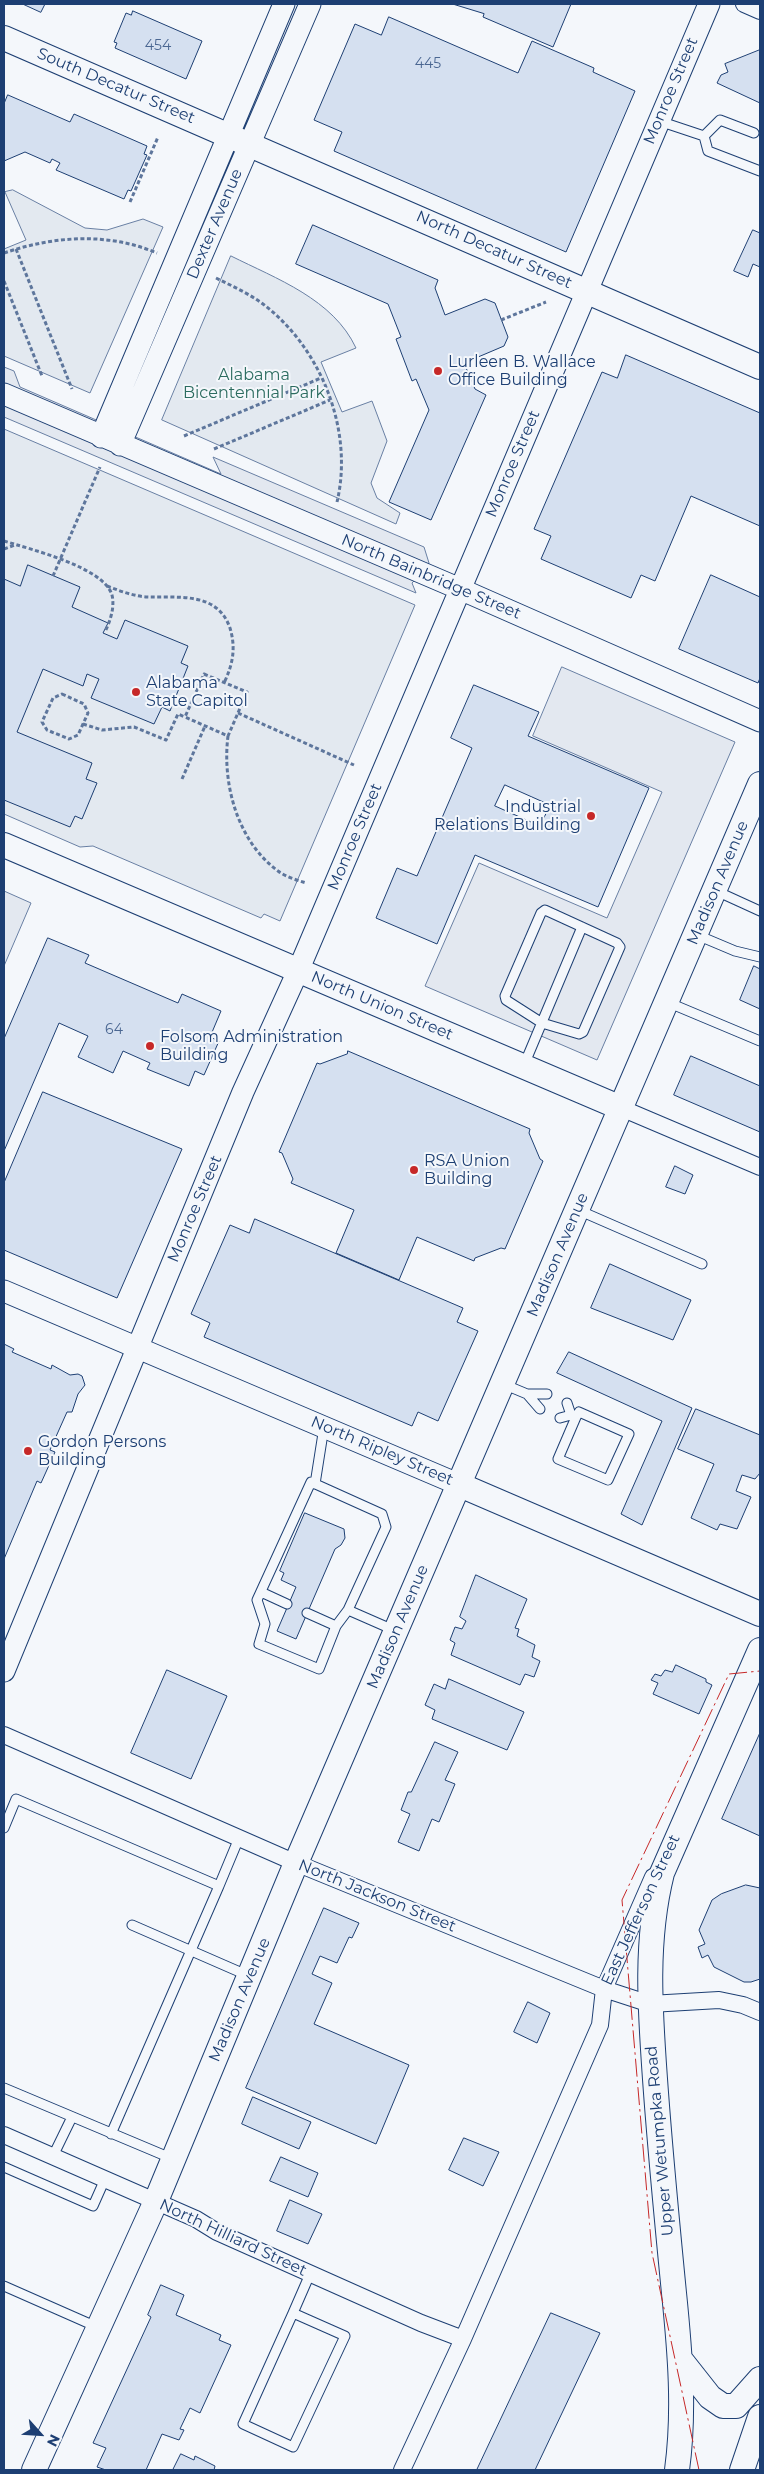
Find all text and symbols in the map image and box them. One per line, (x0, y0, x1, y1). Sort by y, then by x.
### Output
street label: Monroe Street (640, 35, 702, 147)
house number: 454 (145, 38, 171, 54)
street label: South Decatur Street (34, 44, 198, 128)
house number: 445 (415, 56, 441, 72)
street label: Dexter Avenue (183, 166, 247, 282)
street label: North Decatur Street (413, 207, 575, 293)
place label: Lurleen B. Wallace Office Building (448, 352, 596, 390)
park label: Alabama Bicentennial Park (183, 365, 325, 403)
marker: Lurleen B. Wallace Office Building (432, 365, 444, 377)
street label: Monroe Street (482, 408, 544, 520)
street label: North Bainbridge Street (338, 530, 524, 624)
place label: Alabama State Capitol (146, 673, 248, 711)
marker: Alabama State Capitol (130, 686, 142, 698)
street label: Monroe Street (324, 781, 386, 893)
place label: Industrial Relations Building (434, 797, 581, 835)
marker: Industrial Relations Building (585, 810, 597, 822)
street label: Madison Avenue (683, 818, 753, 948)
street label: North Union Street (308, 967, 456, 1045)
house number: 64 (105, 1022, 123, 1038)
place label: Folsom Administration Building (160, 1027, 343, 1065)
marker: Folsom Administration Building (144, 1040, 156, 1052)
place label: RSA Union Building (424, 1151, 510, 1189)
street label: Monroe Street (164, 1153, 226, 1265)
marker: RSA Union Building (408, 1164, 420, 1176)
street label: Madison Avenue (523, 1190, 593, 1320)
street label: North Ripley Street (308, 1412, 456, 1490)
place label: Gordon Persons Building (38, 1432, 166, 1470)
marker: Gordon Persons Building (22, 1445, 34, 1457)
street label: Madison Avenue (363, 1562, 433, 1692)
street label: East Jefferson Street (598, 1832, 684, 1988)
street label: North Jackson Street (295, 1856, 459, 1936)
street label: Madison Avenue (205, 1935, 275, 2065)
street label: Upper Wetumpka Road (642, 2045, 678, 2237)
street label: North Hilliard Street (156, 2195, 310, 2281)
north arrow (15, 2409, 65, 2459)
text: N (43, 2432, 64, 2450)

